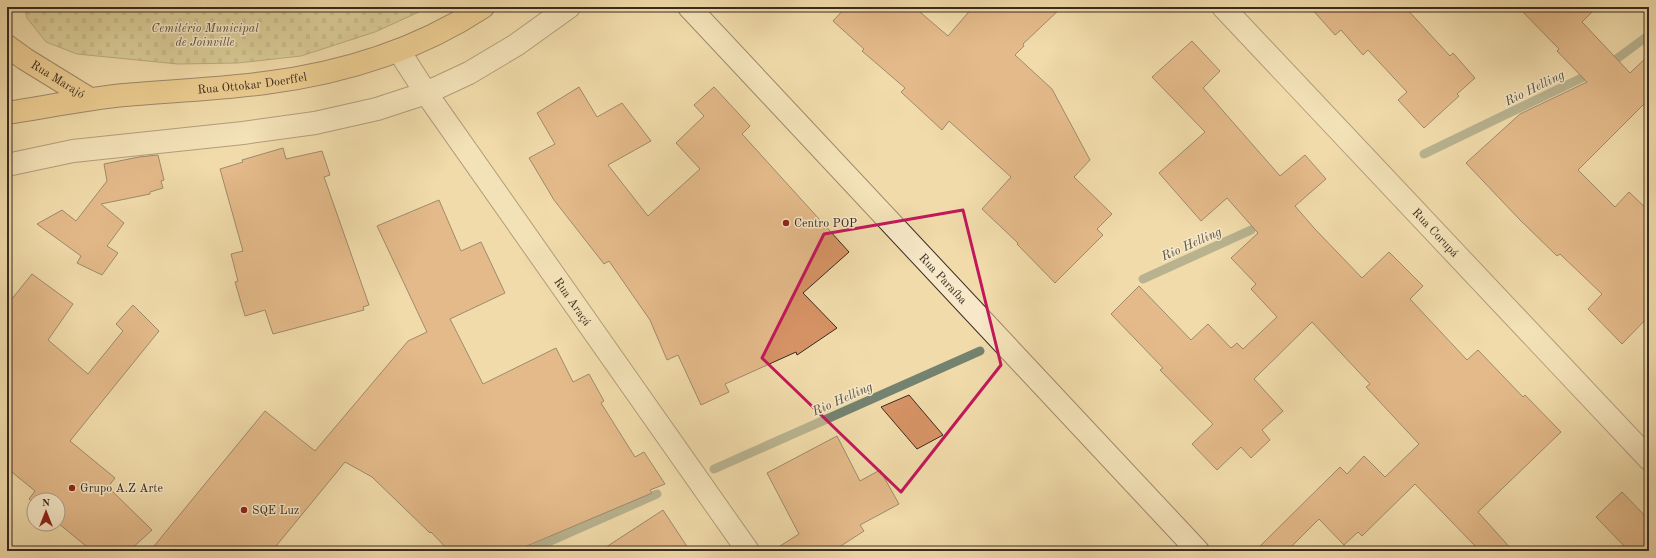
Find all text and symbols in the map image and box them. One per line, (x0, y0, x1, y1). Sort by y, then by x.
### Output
park label: Cemitério Municipal de Joinville (151, 23, 259, 49)
street label: Rua Marajó (28, 59, 87, 101)
water label: Rio Helling (1502, 68, 1567, 109)
street label: Rua Ottokar Doerffel (197, 71, 308, 97)
street label: Rua Corupá (1409, 207, 1461, 260)
marker: Centro POP (781, 218, 791, 228)
place label: Centro POP (794, 218, 857, 230)
water label: Rio Helling (1159, 225, 1224, 264)
street label: Rua Paraíba (916, 252, 969, 307)
street label: Rua Araçá (551, 276, 593, 328)
water label: Rio Helling (810, 380, 875, 419)
marker: Grupo A.Z Arte (67, 483, 77, 493)
place label: Grupo A.Z Arte (80, 483, 163, 495)
north arrow (26, 492, 66, 532)
text: N (42, 498, 51, 509)
marker: SQE Luz (239, 505, 249, 515)
place label: SQE Luz (252, 505, 299, 517)

